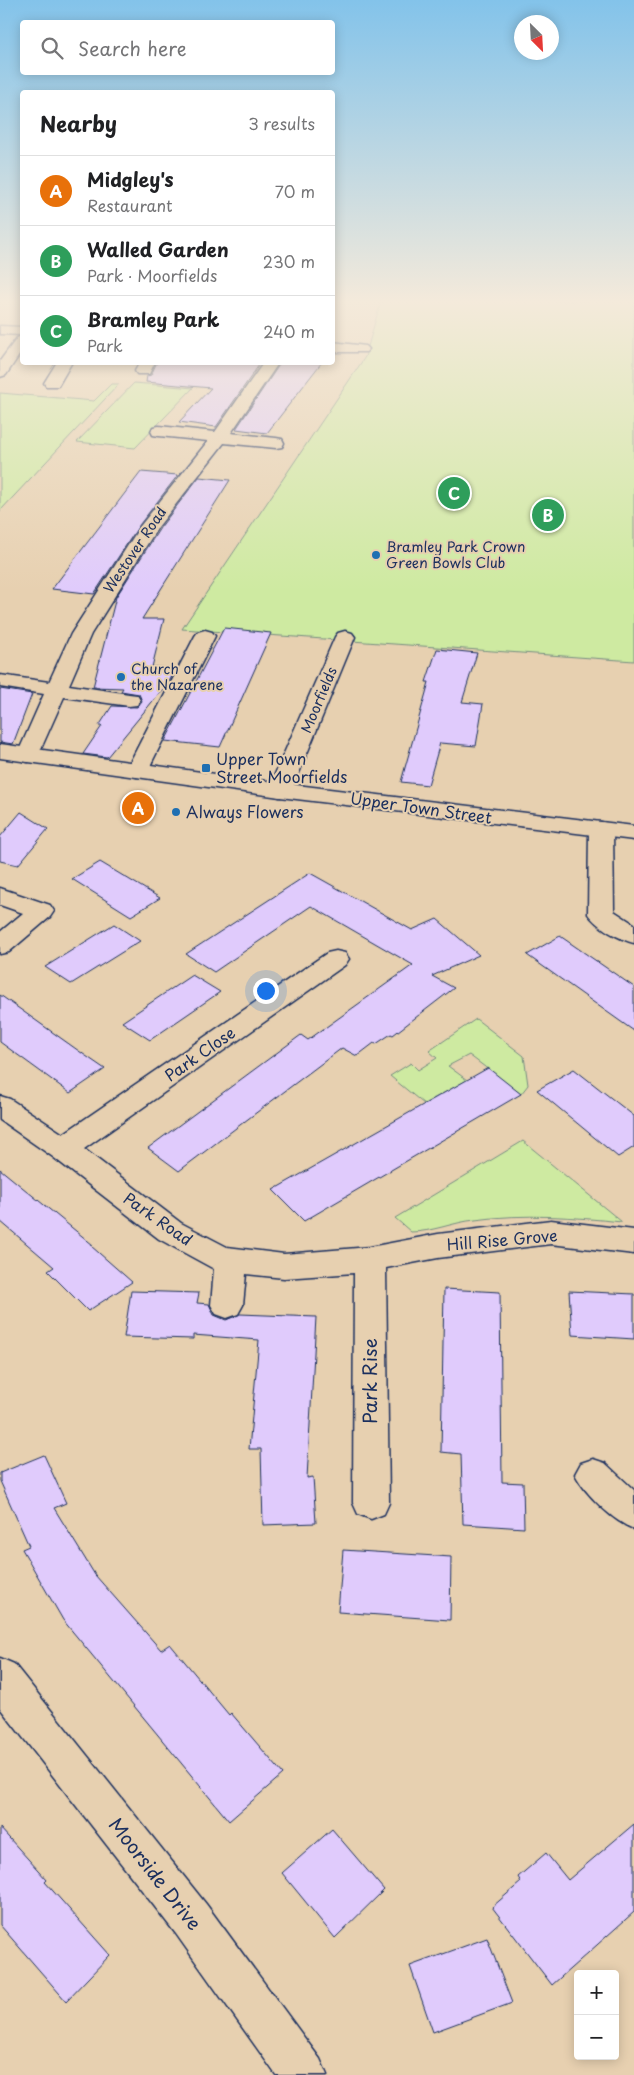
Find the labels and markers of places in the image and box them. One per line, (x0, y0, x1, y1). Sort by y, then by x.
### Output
pin: C (438, 474, 470, 512)
pin: B (532, 496, 564, 534)
place label: Bramley Park Crown Green Bowls Club (386, 536, 525, 573)
marker: Bramley Park Crown Green Bowls Club (370, 549, 382, 561)
place label: Church of the Nazarene (131, 658, 223, 695)
marker: Church of the Nazarene (115, 671, 127, 683)
place label: Upper Town Street Moorfields (216, 746, 347, 788)
marker: Upper Town Street Moorfields (200, 762, 212, 774)
pin: A (122, 789, 154, 827)
place label: Always Flowers (186, 799, 304, 823)
marker: Always Flowers (170, 806, 182, 818)

